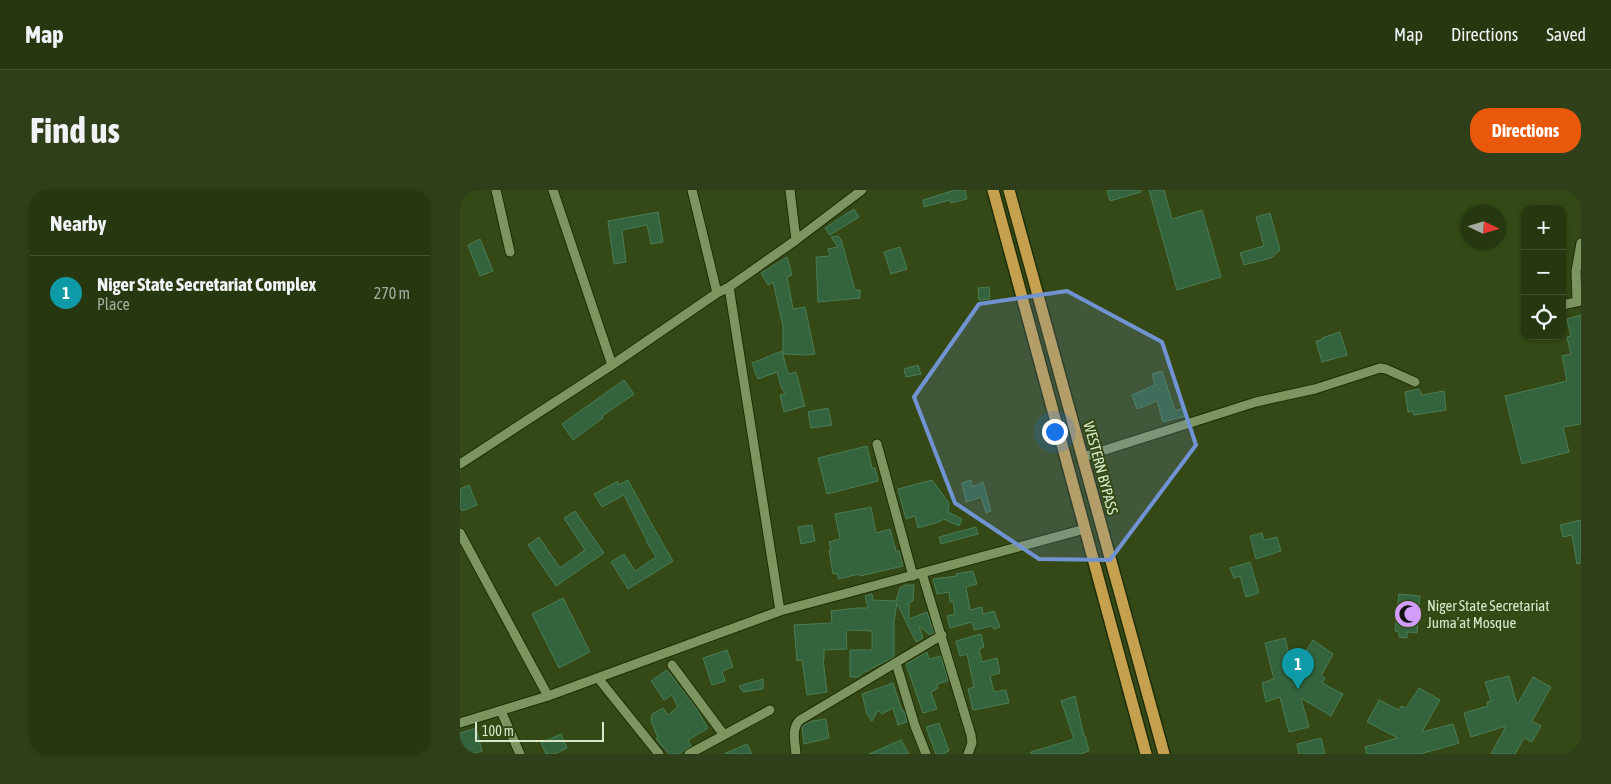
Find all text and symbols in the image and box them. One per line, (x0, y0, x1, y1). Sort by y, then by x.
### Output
text: Map (25, 21, 64, 48)
text: Map (1394, 24, 1423, 45)
text: Directions (1451, 24, 1518, 45)
text: Saved (1546, 24, 1586, 45)
button: Directions (1470, 108, 1581, 153)
text: Find us (30, 110, 120, 150)
north arrow (1461, 205, 1506, 250)
map controls (1521, 205, 1566, 340)
button: + (1521, 205, 1566, 250)
text: Nearby (50, 211, 106, 235)
button: − (1521, 250, 1566, 295)
text: Niger State Secretariat Complex (97, 273, 316, 295)
text: 1 (62, 284, 70, 302)
text: 270 m (374, 284, 410, 302)
text: Place (97, 295, 130, 313)
button: locate (1521, 295, 1566, 340)
your location (1042, 419, 1068, 445)
street label: WESTERN BYPASS (1080, 420, 1122, 516)
place label: Niger State Secretariat Juma'at Mosque (1427, 597, 1550, 631)
mosque icon: Niger State Secretariat Juma'at Mosque (1393, 599, 1423, 629)
pin: 1 (1282, 648, 1314, 689)
scale bar (475, 719, 604, 742)
text: 100 m (482, 723, 514, 739)

